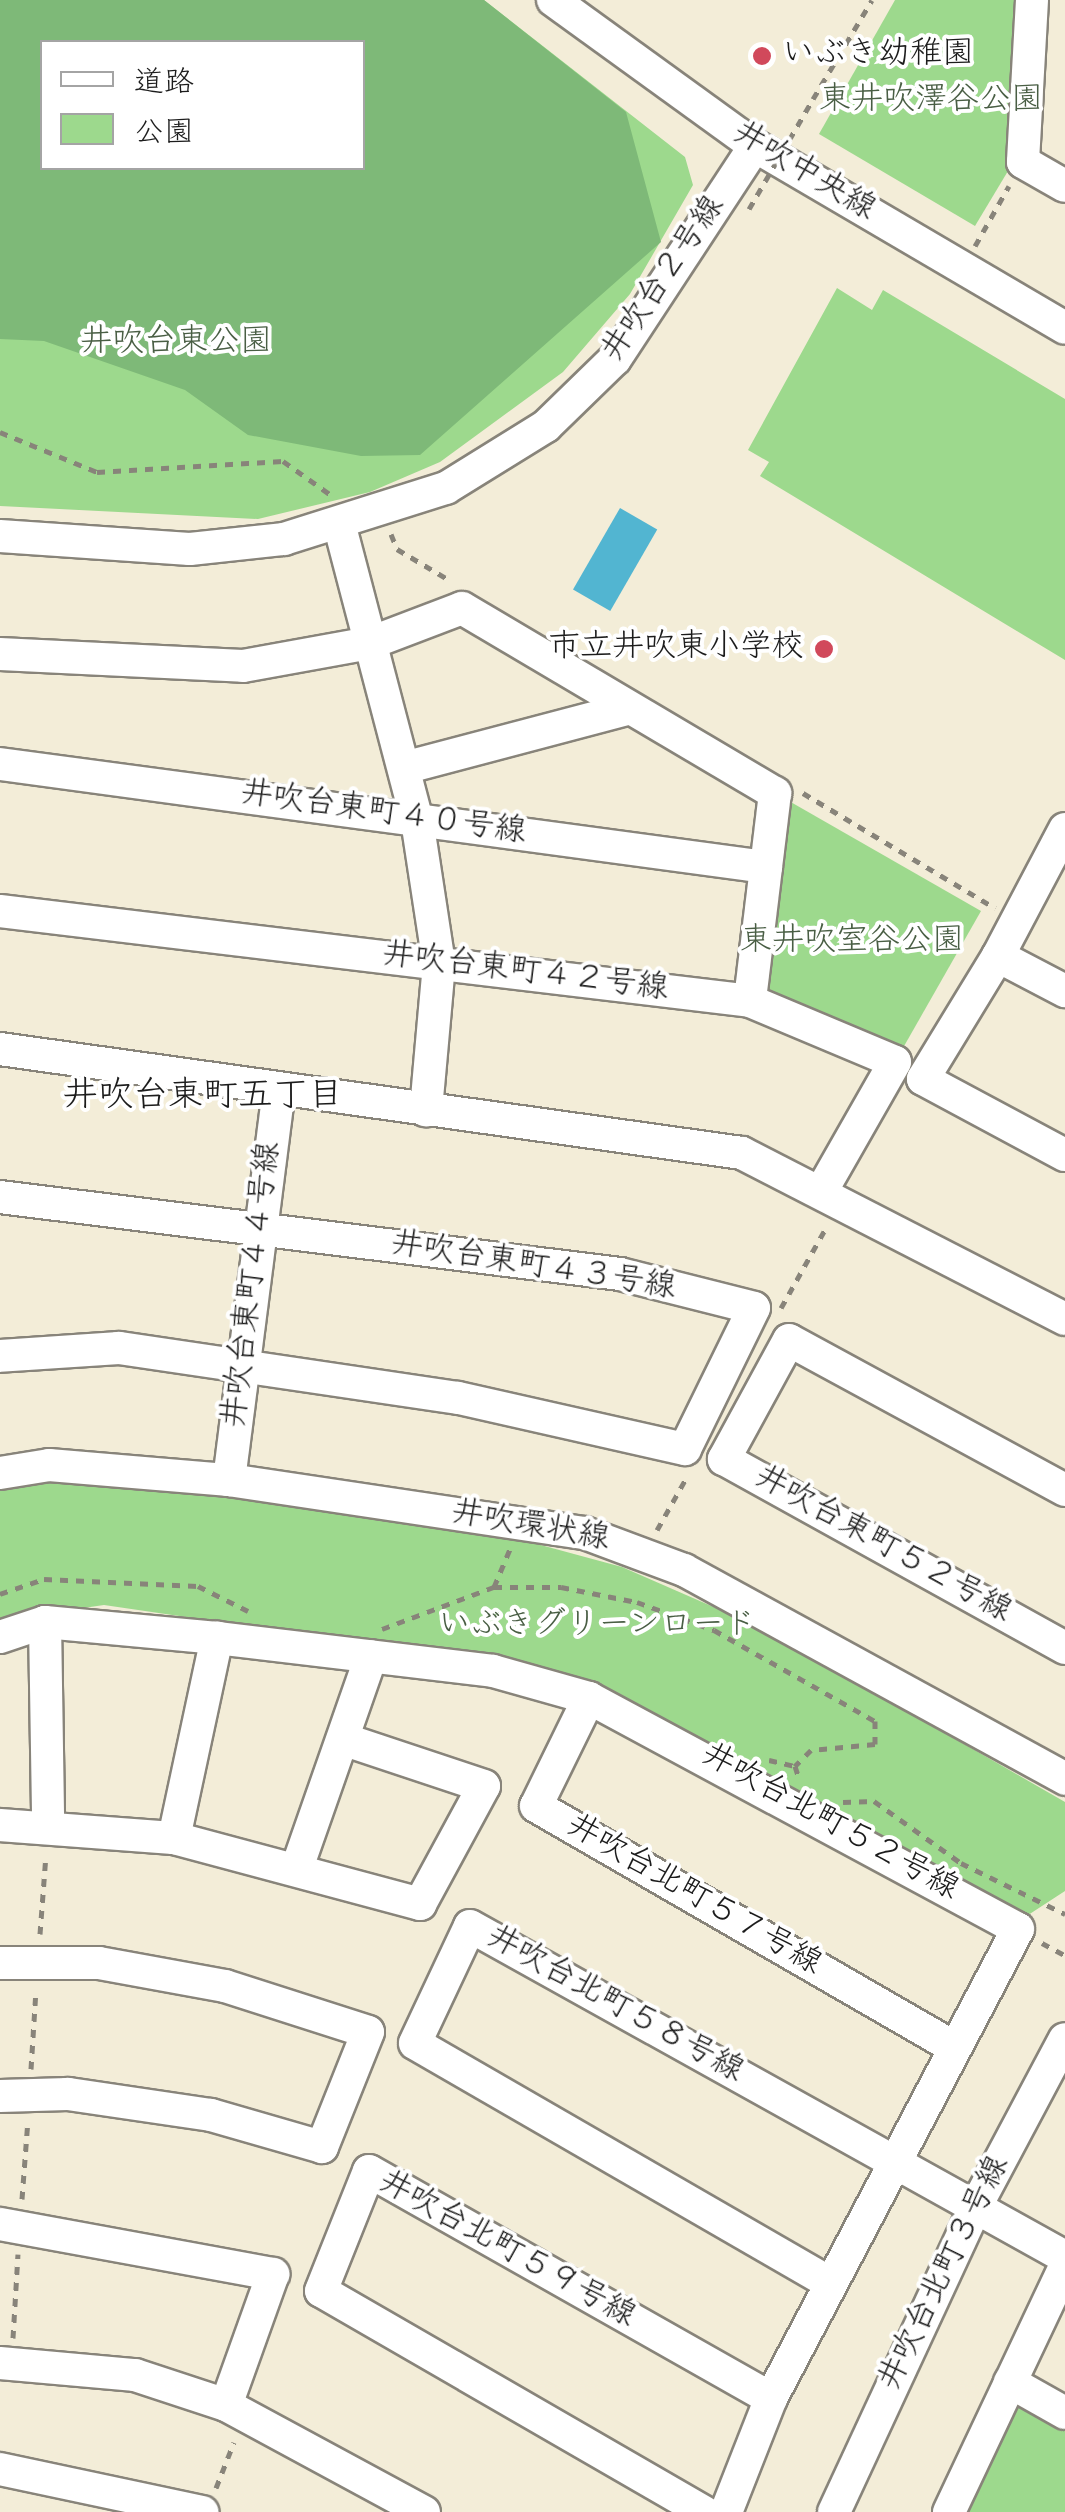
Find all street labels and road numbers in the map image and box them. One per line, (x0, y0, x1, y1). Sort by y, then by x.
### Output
street label: 井吹中央線 (725, 115, 881, 231)
street label: 井吹台２号線 (595, 190, 735, 370)
street label: 井吹台東町４０号線 (238, 776, 528, 854)
street label: 井吹台東町４２号線 (380, 937, 670, 1011)
street label: 井吹台東町４４号線 (217, 1140, 291, 1430)
street label: 井吹台東町４３号線 (388, 1227, 678, 1309)
street label: 井吹台東町５２号線 (747, 1459, 1017, 1633)
street label: 井吹環状線 (448, 1495, 612, 1561)
street label: 井吹台北町５２号線 (694, 1737, 964, 1911)
street label: 井吹台北町５７号線 (559, 1808, 827, 1986)
street label: 井吹台北町５８号線 (479, 1919, 749, 2093)
street label: 井吹台北町３号線 (873, 2151, 1019, 2397)
street label: 井吹台北町５９号線 (371, 2164, 641, 2338)

